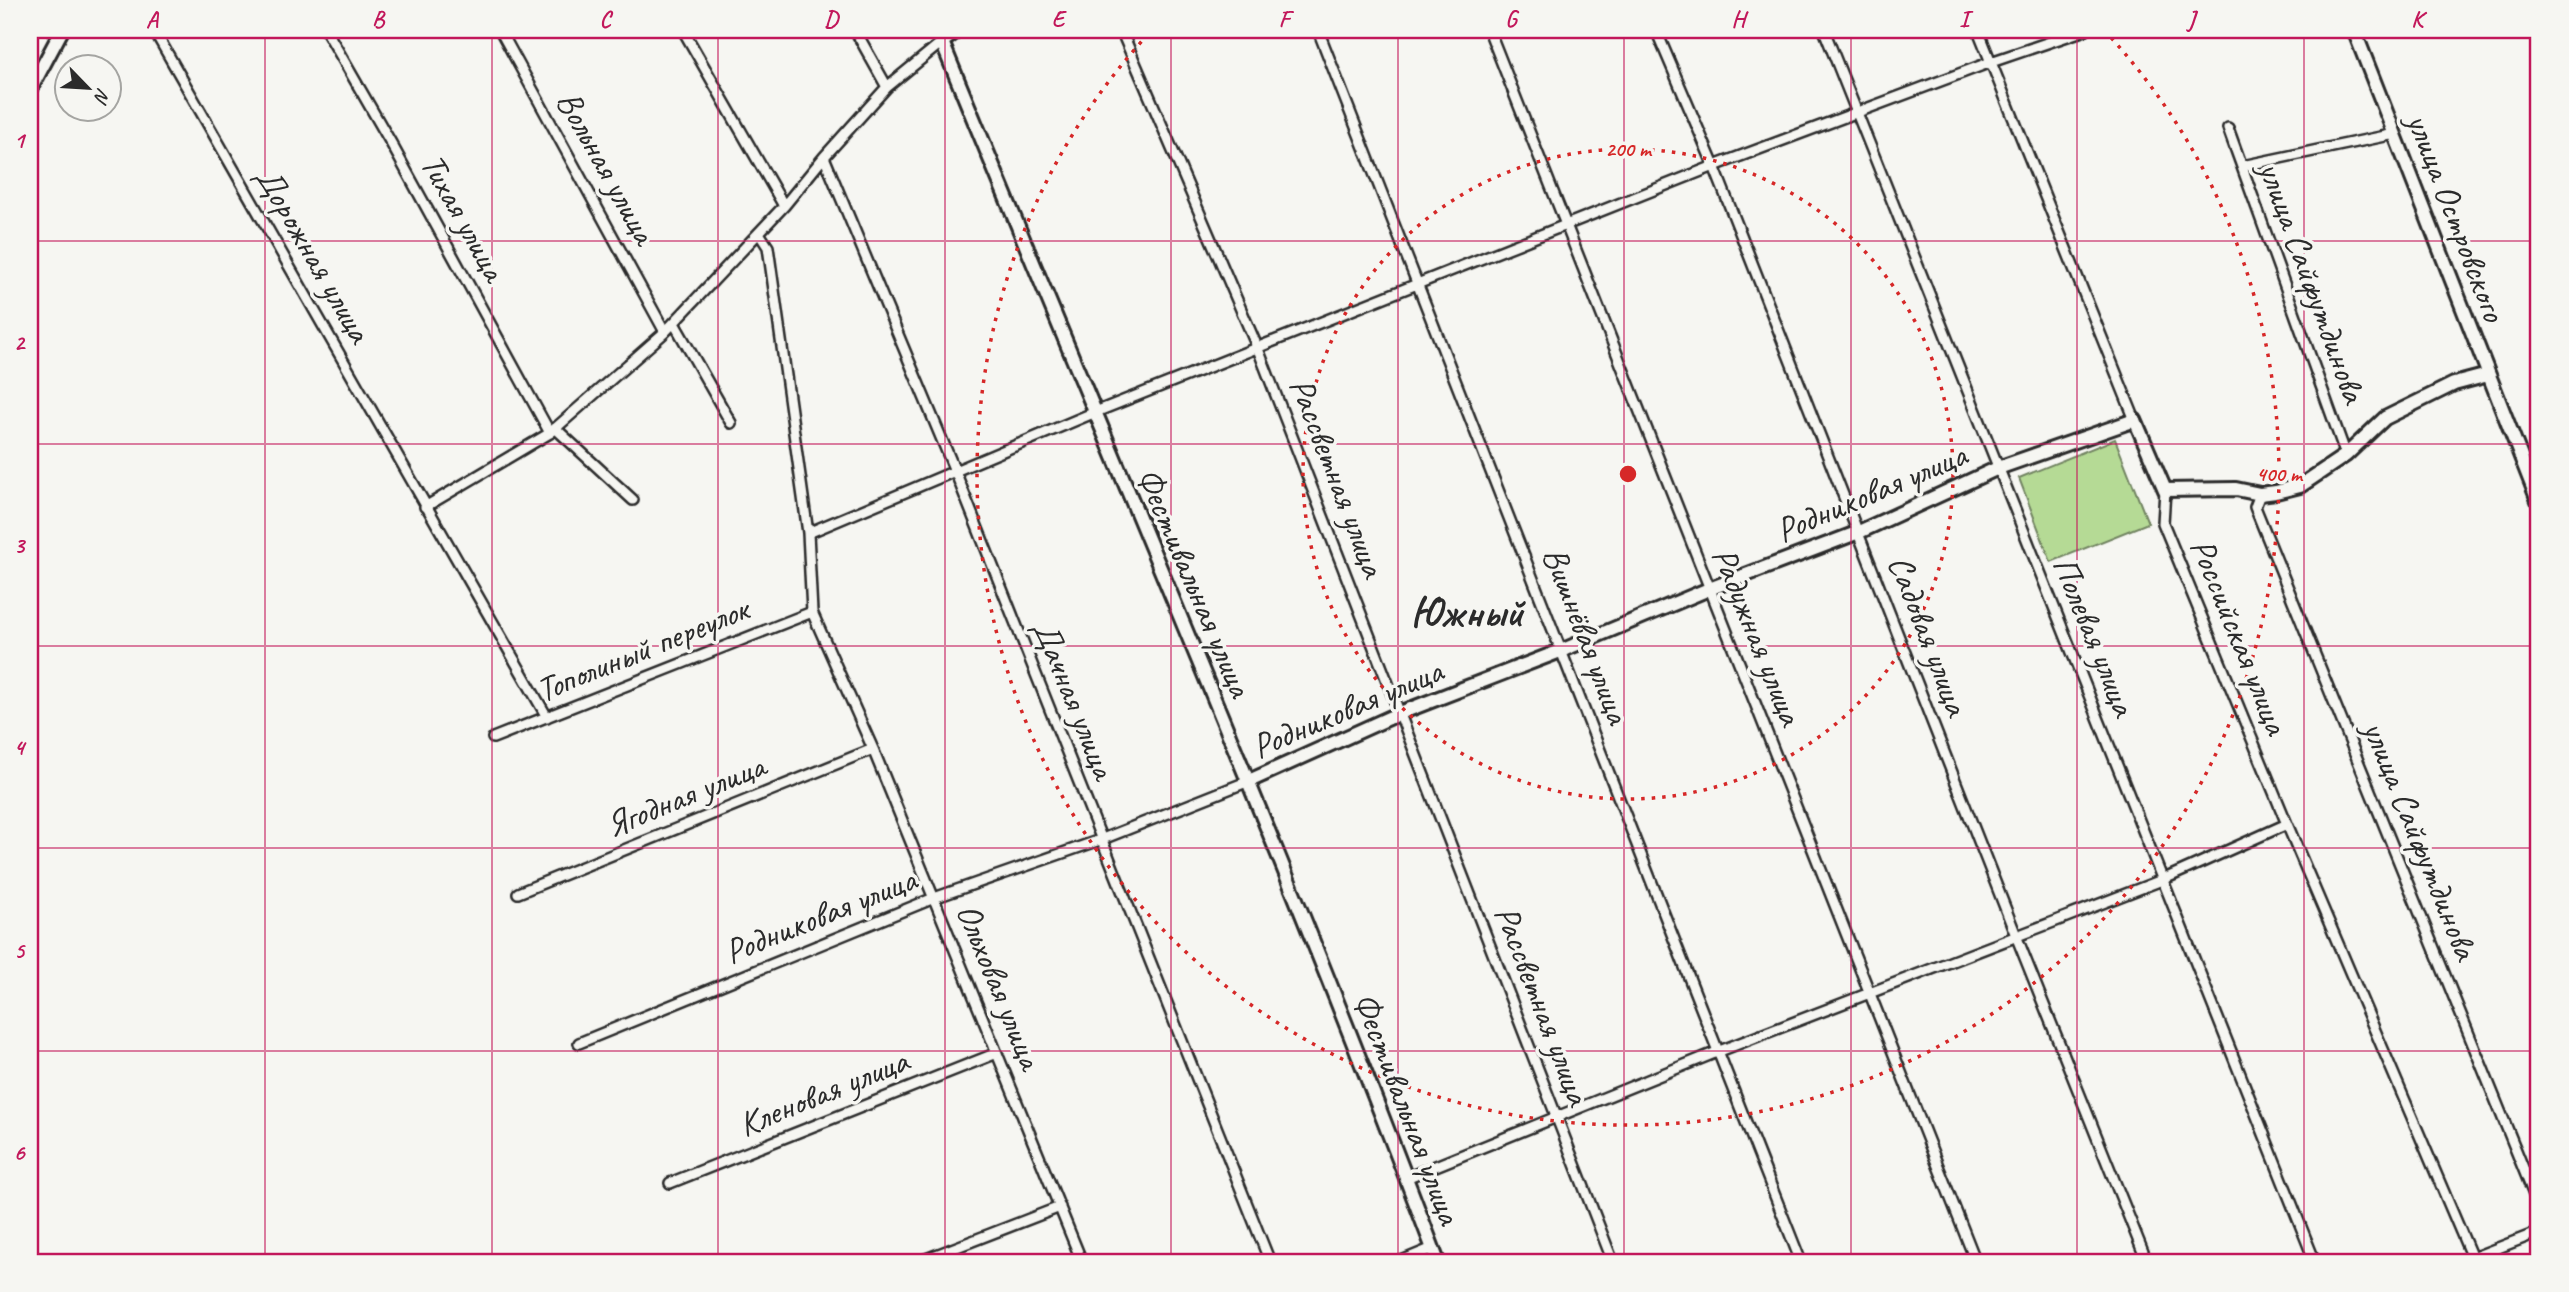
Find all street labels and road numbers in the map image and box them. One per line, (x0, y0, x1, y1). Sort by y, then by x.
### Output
street label: Вольная улица (546, 83, 668, 254)
street label: улица Островского (2396, 105, 2517, 329)
street label: Тихая улица (410, 146, 518, 291)
street label: улица Сайфутдинова (2247, 154, 2378, 411)
street label: Дорожная улица (245, 158, 384, 353)
street label: Рассветная улица (1279, 371, 1397, 586)
street label: Родниковая улица (1769, 431, 1975, 553)
street label: Фестивальная улица (1126, 461, 1264, 705)
street label: Российская улица (2180, 532, 2300, 743)
street label: Вишнёвая улица (1532, 541, 1641, 732)
street label: Радужная улица (1702, 541, 1815, 734)
street label: Садовая улица (1877, 549, 1981, 724)
street label: Полевая улица (2042, 550, 2148, 725)
street label: Тополиный переулок (530, 585, 758, 712)
street label: Дачная улица (1022, 613, 1128, 788)
street label: Родниковая улица (1245, 647, 1451, 769)
street label: улица Сайфутдинова (2351, 712, 2490, 969)
street label: Ягодная улица (599, 742, 774, 848)
street label: Родниковая улица (718, 856, 924, 974)
street label: Ольховая улица (946, 897, 1054, 1078)
street label: Рассветная улица (1484, 899, 1602, 1114)
street label: Фестивальная улица (1343, 986, 1473, 1232)
street label: Кленовая улица (732, 1037, 917, 1147)

